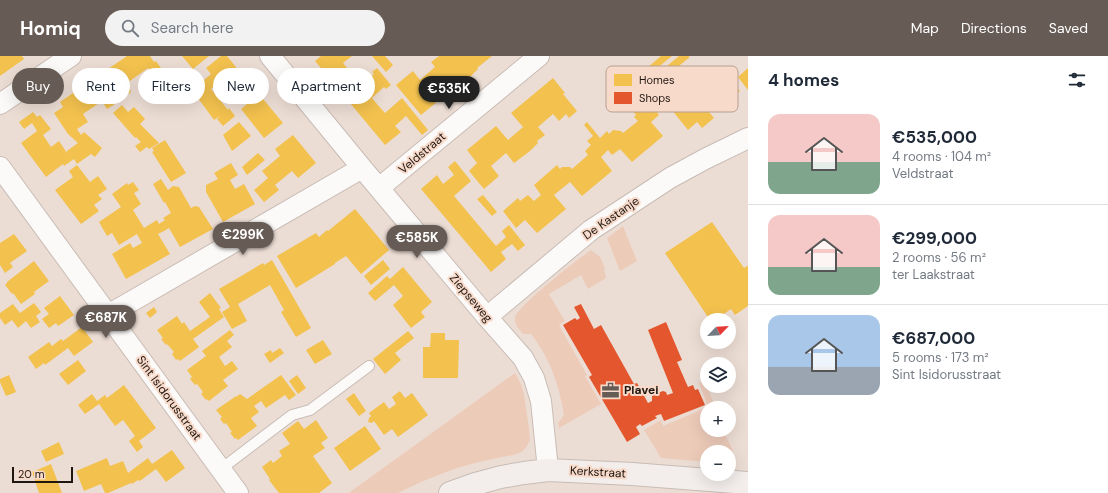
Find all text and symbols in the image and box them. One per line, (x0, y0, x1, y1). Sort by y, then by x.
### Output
search box (105, 10, 385, 46)
text: Homiq (20, 16, 81, 41)
icon: search (119, 17, 141, 39)
text: Search here (151, 18, 233, 38)
text: Map (911, 19, 939, 37)
text: Directions (961, 19, 1027, 37)
text: Saved (1049, 19, 1088, 37)
legend (606, 66, 738, 112)
chip: Buy (12, 68, 64, 104)
chip: Rent (72, 68, 130, 104)
chip: Filters (138, 68, 205, 104)
chip: New (213, 68, 269, 104)
chip: Apartment (277, 68, 375, 104)
text: 4 homes (768, 69, 839, 91)
icon: filters (1066, 69, 1088, 91)
text: Homes (639, 73, 675, 87)
pin: €535K (421, 76, 477, 110)
text: €535K (428, 80, 470, 97)
text: Shops (639, 91, 671, 105)
text: €535,000 (892, 126, 977, 148)
street label: Veldstraat (395, 128, 449, 177)
icon: home (800, 130, 848, 178)
text: 4 rooms · 104 m² (892, 148, 991, 165)
text: Veldstraat (892, 165, 954, 182)
street label: De Kastanje (580, 193, 642, 243)
pin: €299K (215, 222, 271, 256)
pin: €585K (389, 225, 445, 259)
text: €299K (222, 226, 264, 243)
text: €299,000 (892, 227, 977, 249)
text: €585K (395, 229, 439, 246)
icon: home (800, 231, 848, 279)
text: 2 rooms · 56 m² (892, 249, 986, 266)
text: ter Laakstraat (892, 266, 975, 283)
street label: Ziepseweg (446, 270, 496, 326)
pin: €687K (78, 305, 134, 339)
text: €687K (85, 309, 127, 326)
north arrow (700, 313, 736, 349)
map controls (700, 313, 736, 481)
text: €687,000 (892, 327, 975, 349)
icon: home (800, 331, 848, 379)
text: 5 rooms · 173 m² (892, 349, 989, 366)
street label: Sint Isidorusstraat (133, 353, 205, 444)
button: layers (700, 357, 736, 393)
text: Sint Isidorusstraat (892, 366, 1001, 383)
office icon: Plavei (601, 380, 621, 400)
place label: Plavei (624, 382, 658, 398)
button: + (700, 401, 736, 437)
button: − (700, 445, 736, 481)
street label: Kerkstraat (570, 463, 627, 481)
scale bar (12, 465, 73, 484)
text: 20 m (18, 467, 44, 481)

